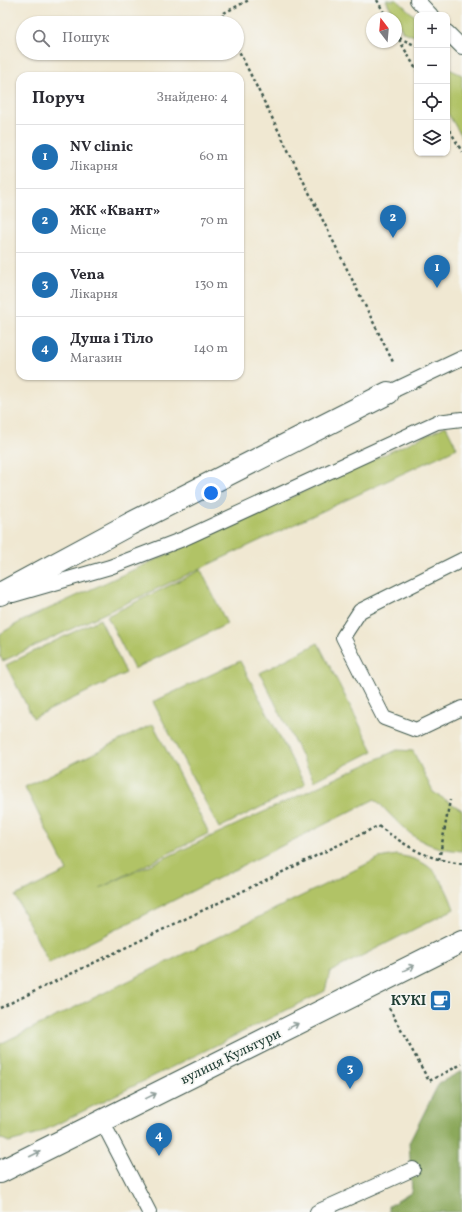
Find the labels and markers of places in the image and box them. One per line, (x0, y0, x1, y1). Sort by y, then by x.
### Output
pin: 2 (380, 205, 406, 238)
pin: 1 (424, 255, 450, 288)
cafe icon: КУКІ (428, 988, 454, 1014)
place label: КУКІ (391, 992, 426, 1011)
pin: 3 (337, 1056, 363, 1089)
pin: 4 (146, 1123, 172, 1156)

